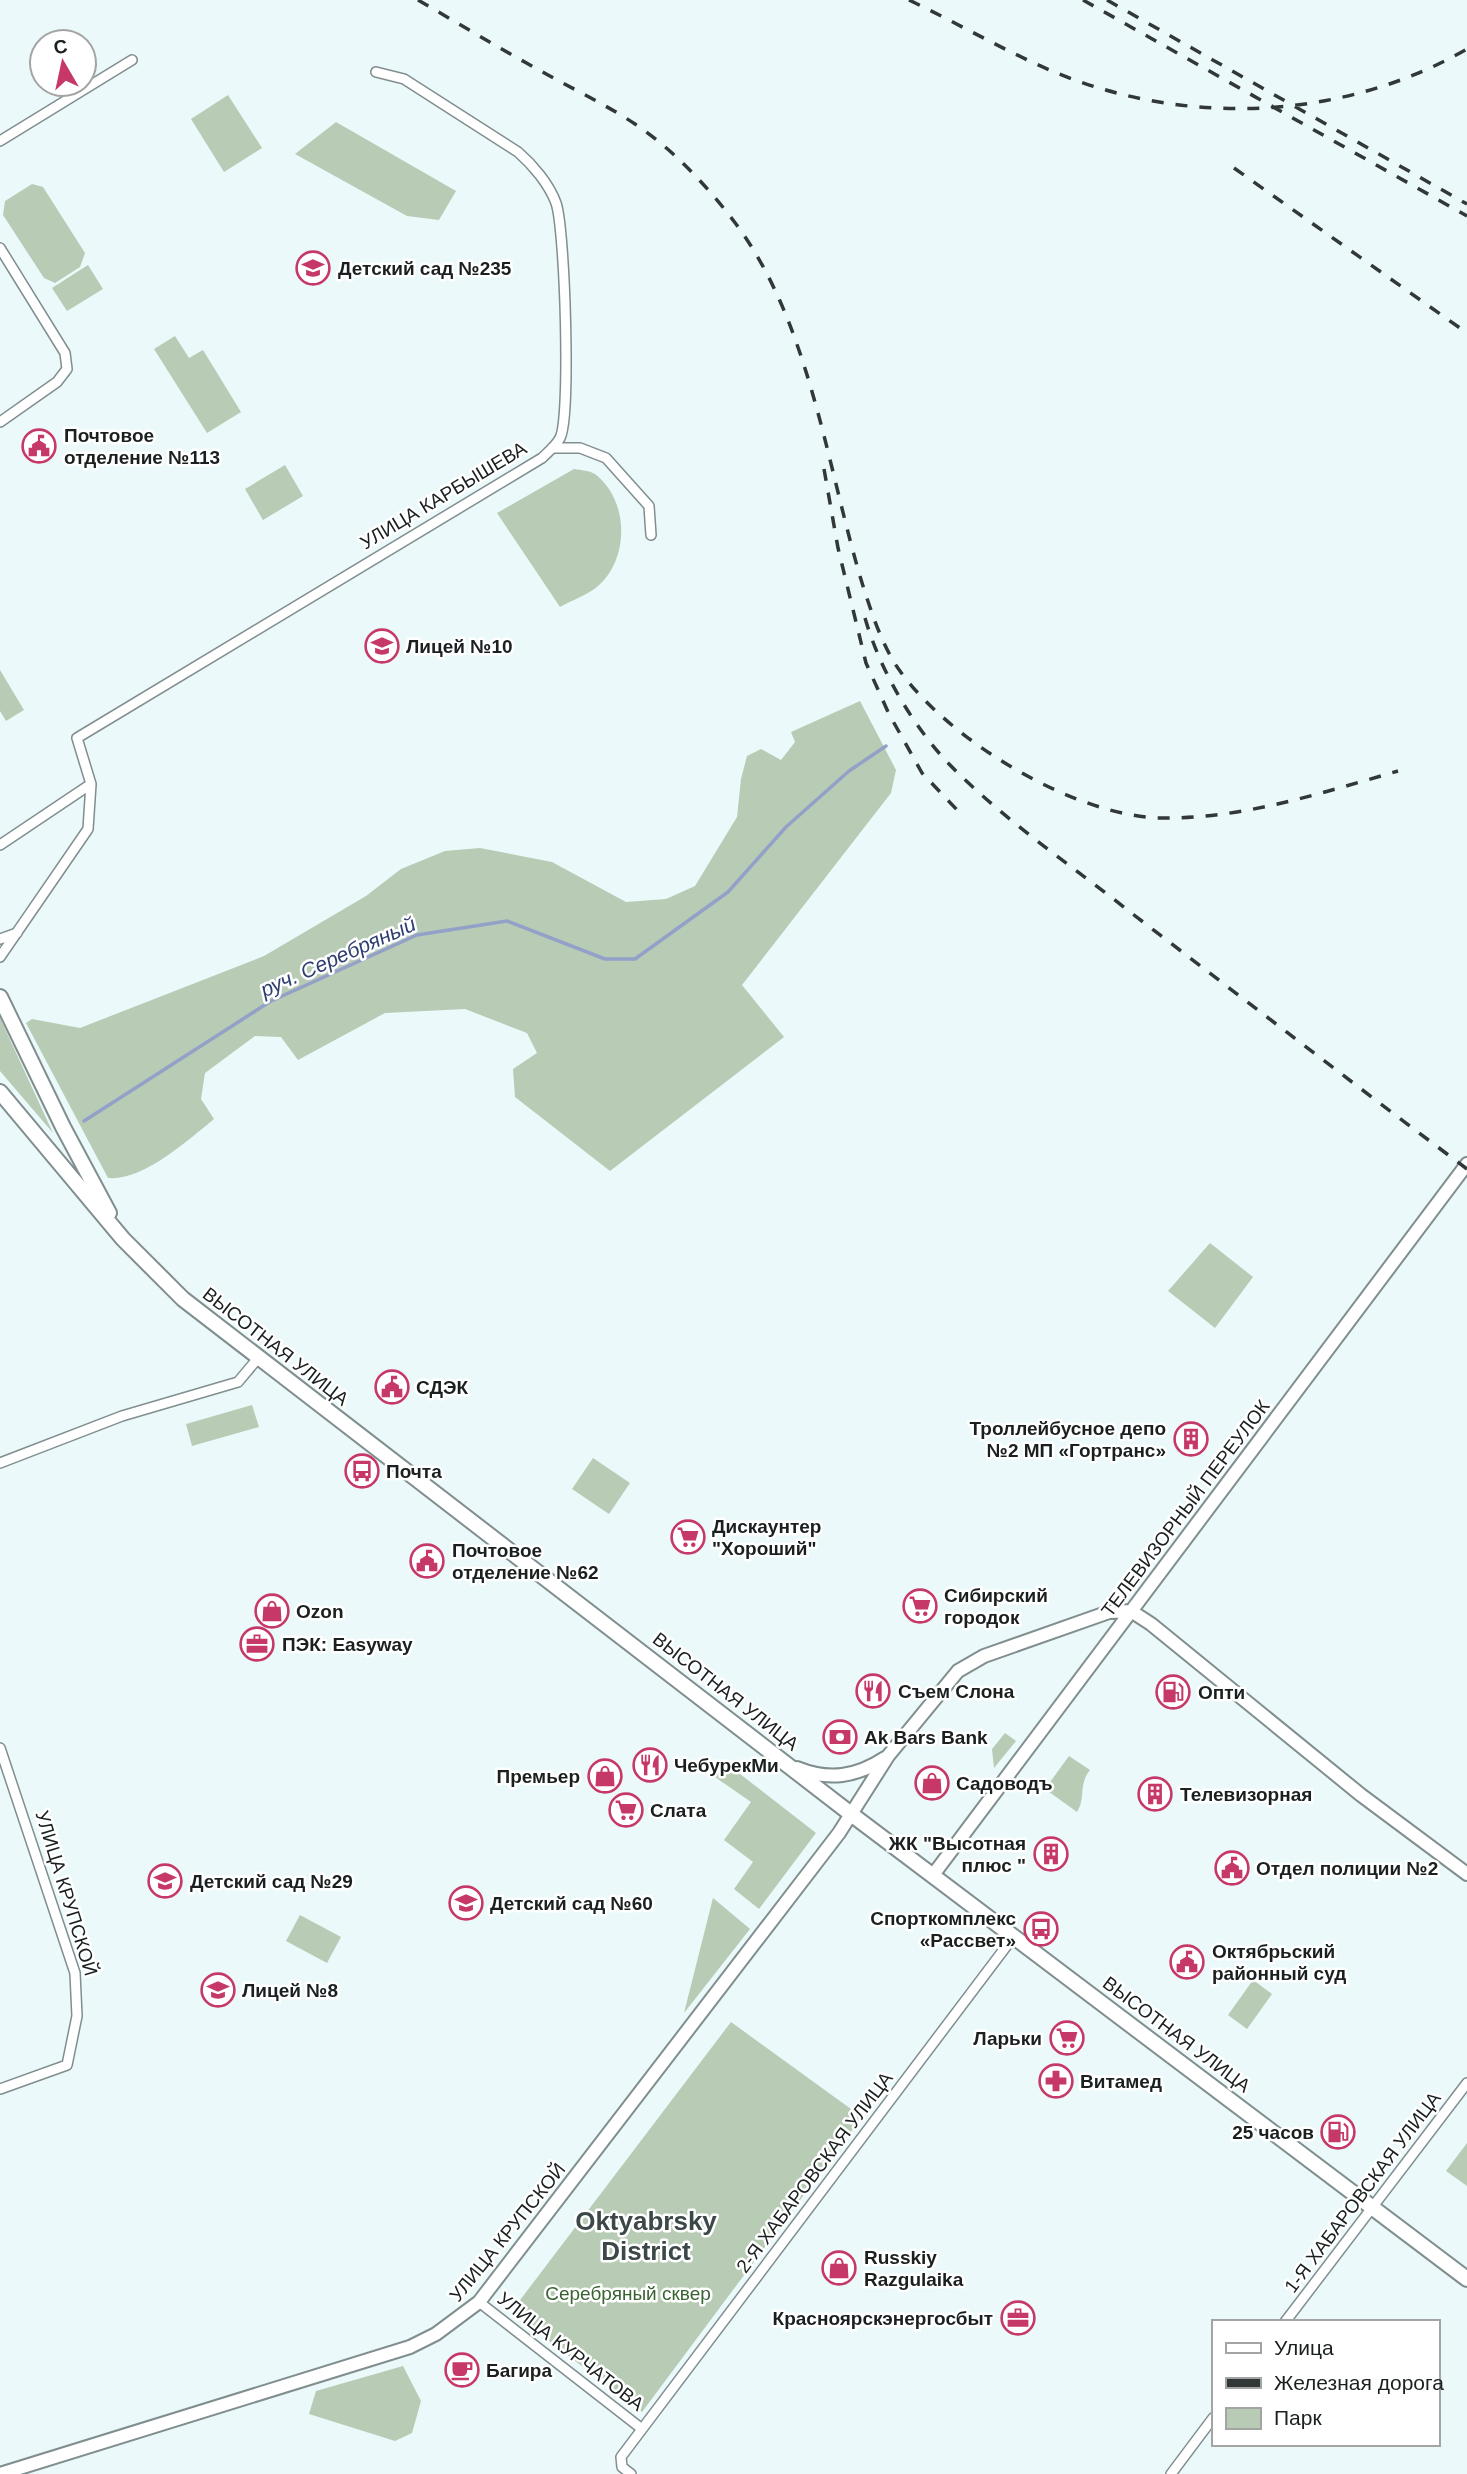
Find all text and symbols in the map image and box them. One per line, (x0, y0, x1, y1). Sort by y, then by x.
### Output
north arrow (28, 28, 98, 98)
text: С (52, 35, 69, 58)
school or university icon: Детский сад №235 (294, 249, 332, 287)
place label: Детский сад №235 (338, 258, 512, 279)
place label: Почтовое отделение №113 (64, 425, 220, 468)
public building icon: Почтовое отделение №113 (20, 427, 58, 465)
street label: УЛИЦА КАРБЫШЕВА (356, 437, 530, 553)
school or university icon: Лицей №10 (363, 627, 401, 665)
place label: Лицей №10 (406, 636, 513, 657)
water label: руч. Серебряный (256, 912, 419, 1001)
street label: ВЫСОТНАЯ УЛИЦА (199, 1283, 353, 1410)
public building icon: СДЭК (373, 1368, 411, 1406)
place label: СДЭК (416, 1377, 469, 1398)
street label: ТЕЛЕВИЗОРНЫЙ ПЕРЕУЛОК (1097, 1396, 1274, 1621)
place label: Троллейбусное депо №2 МП «Гортранс» (969, 1418, 1166, 1461)
building icon: Троллейбусное депо №2 МП «Гортранс» (1172, 1420, 1210, 1458)
bus stop icon: Почта (343, 1452, 381, 1490)
place label: Почта (386, 1461, 442, 1482)
place label: Дискаунтер "Хороший" (712, 1516, 821, 1559)
supermarket icon: Дискаунтер "Хороший" (669, 1518, 707, 1556)
place label: Почтовое отделение №62 (452, 1540, 599, 1583)
public building icon: Почтовое отделение №62 (408, 1542, 446, 1580)
place label: Сибирский городок (944, 1585, 1048, 1628)
supermarket icon: Сибирский городок (901, 1587, 939, 1625)
shop icon: Ozon (253, 1592, 291, 1630)
place label: Ozon (296, 1601, 344, 1622)
office icon: ПЭК: Easyway (238, 1625, 276, 1663)
street label: ВЫСОТНАЯ УЛИЦА (649, 1628, 803, 1755)
place label: ПЭК: Easyway (282, 1634, 413, 1655)
restaurant icon: Съем Слона (854, 1672, 892, 1710)
fuel station icon: Опти (1154, 1673, 1192, 1711)
place label: Съем Слона (898, 1681, 1015, 1702)
place label: Опти (1198, 1682, 1245, 1703)
bank icon: Ak Bars Bank (821, 1718, 859, 1756)
place label: Ak Bars Bank (864, 1727, 988, 1748)
restaurant icon: ЧебурекМи (631, 1746, 669, 1784)
place label: ЧебурекМи (674, 1755, 779, 1776)
shop icon: Премьер (586, 1757, 624, 1795)
shop icon: Садоводъ (913, 1764, 951, 1802)
place label: Премьер (497, 1766, 580, 1787)
place label: Садоводъ (956, 1773, 1053, 1794)
building icon: Телевизорная (1136, 1775, 1174, 1813)
place label: Телевизорная (1180, 1784, 1312, 1805)
supermarket icon: Слата (607, 1791, 645, 1829)
place label: Слата (650, 1800, 707, 1821)
street label: УЛИЦА КРУПСКОЙ (31, 1808, 102, 1978)
place label: ЖК "Высотная плюс " (888, 1833, 1026, 1876)
building icon: ЖК "Высотная плюс " (1032, 1835, 1070, 1873)
public building icon: Отдел полиции №2 (1213, 1849, 1251, 1887)
place label: Отдел полиции №2 (1256, 1858, 1438, 1879)
school or university icon: Детский сад №29 (146, 1862, 184, 1900)
place label: Детский сад №29 (190, 1871, 353, 1892)
school or university icon: Детский сад №60 (447, 1884, 485, 1922)
place label: Детский сад №60 (490, 1893, 653, 1914)
place label: Спорткомплекс «Рассвет» (870, 1908, 1016, 1951)
bus stop icon: Спорткомплекс «Рассвет» (1022, 1910, 1060, 1948)
place label: Октябрьский районный суд (1212, 1941, 1346, 1984)
public building icon: Октябрьский районный суд (1168, 1943, 1206, 1981)
school or university icon: Лицей №8 (199, 1971, 237, 2009)
street label: ВЫСОТНАЯ УЛИЦА (1099, 1972, 1255, 2097)
place label: Лицей №8 (242, 1980, 338, 2001)
supermarket icon: Ларьки (1048, 2019, 1086, 2057)
place label: Ларьки (973, 2028, 1042, 2049)
pharmacy icon: Витамед (1037, 2062, 1075, 2100)
street label: 2-Я ХАБАРОВСКАЯ УЛИЦА (732, 2068, 897, 2277)
place label: Витамед (1080, 2071, 1162, 2092)
street label: 1-Я ХАБАРОВСКАЯ УЛИЦА (1280, 2088, 1445, 2297)
fuel station icon: 25 часов (1319, 2113, 1357, 2151)
place label: 25 часов (1232, 2122, 1314, 2143)
street label: УЛИЦА КРУПСКОЙ (445, 2159, 570, 2306)
district label: Oktyabrsky District (575, 2206, 717, 2266)
place label: Russkiy Razgulaika (864, 2247, 964, 2290)
shop icon: Russkiy Razgulaika (820, 2249, 858, 2287)
park label: Серебряный сквер (545, 2283, 711, 2304)
street label: УЛИЦА КУРЧАТОВА (493, 2288, 648, 2415)
office icon: Красноярскэнергосбыт (999, 2299, 1037, 2337)
place label: Красноярскэнергосбыт (773, 2308, 993, 2329)
legend (1212, 2320, 1439, 2446)
text: Улица (1274, 2336, 1334, 2359)
cafe icon: Багира (443, 2351, 481, 2389)
place label: Багира (486, 2360, 552, 2381)
text: Железная дорога (1274, 2371, 1444, 2394)
text: Парк (1274, 2406, 1322, 2429)

